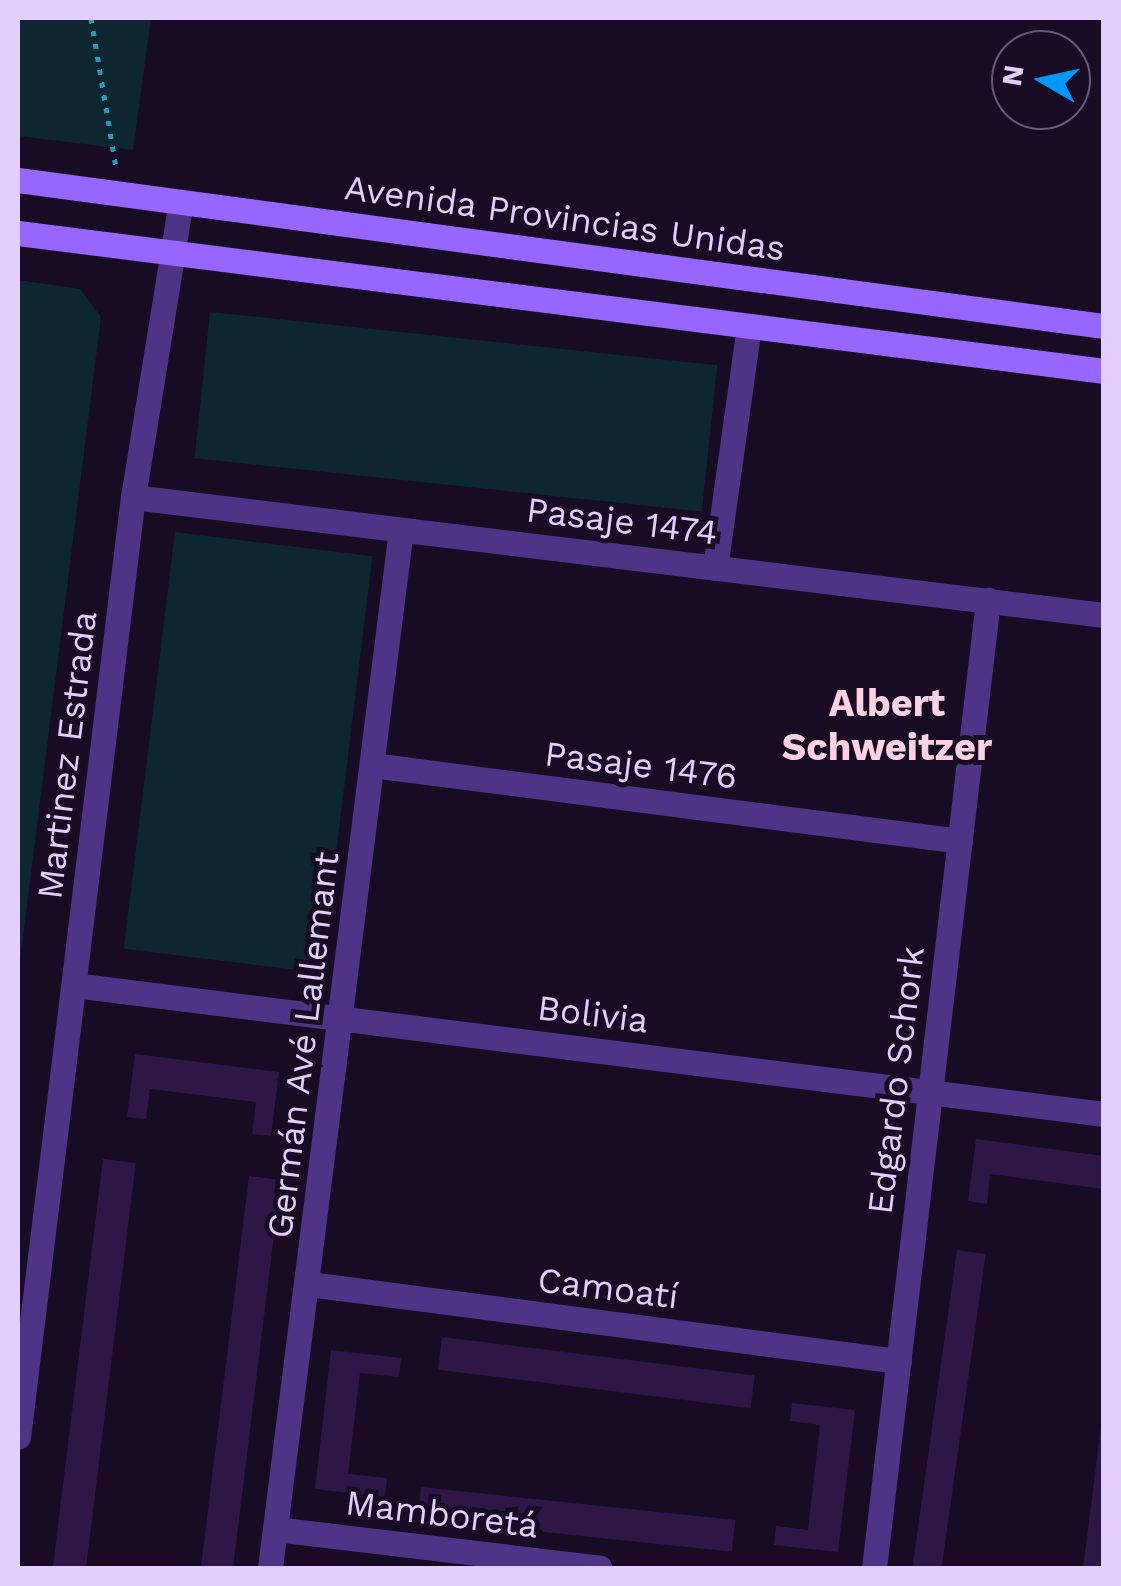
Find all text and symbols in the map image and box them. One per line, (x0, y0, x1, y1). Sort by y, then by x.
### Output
north arrow (991, 30, 1091, 130)
text: N (995, 63, 1031, 88)
street label: Avenida Provincias Unidas (342, 166, 788, 270)
street label: Pasaje 1474 (524, 488, 720, 554)
street label: Martinez Estrada (28, 609, 106, 901)
district label: Albert Schweitzer (782, 681, 992, 771)
street label: Pasaje 1476 (542, 732, 740, 798)
street label: Germán Avé Lallemant (258, 849, 348, 1241)
street label: Edgardo Schork (859, 944, 933, 1216)
street label: Bolivia (535, 986, 651, 1042)
street label: Camoatí (535, 1259, 681, 1317)
street label: Mamboretá (343, 1481, 541, 1547)

